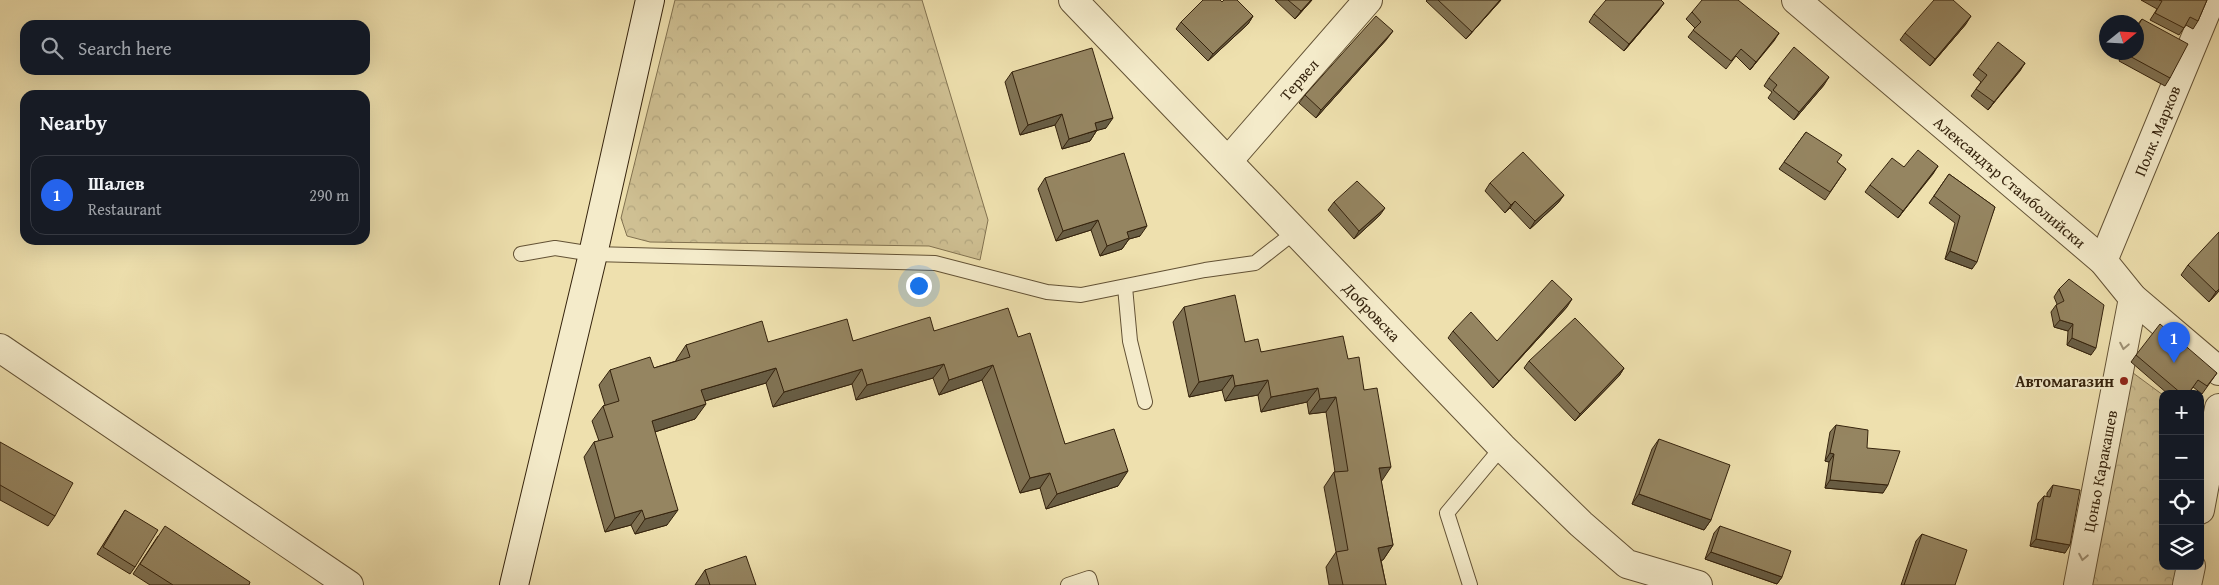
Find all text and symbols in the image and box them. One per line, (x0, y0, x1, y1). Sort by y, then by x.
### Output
north arrow (2099, 15, 2144, 60)
search box (20, 20, 370, 75)
icon: search (38, 34, 66, 62)
text: Search here (78, 34, 172, 62)
street label: Тервел (1274, 53, 1324, 106)
street label: Полк. Марков (2127, 81, 2186, 180)
text: Nearby (40, 107, 107, 138)
street label: Александър Стамболийски (1929, 110, 2092, 254)
text: Шалев (88, 169, 145, 197)
text: 1 (53, 183, 61, 207)
text: 290 m (309, 183, 349, 207)
text: Restaurant (88, 197, 162, 221)
your location (906, 273, 932, 299)
street label: Добровска (1337, 276, 1407, 347)
pin: 1 (2158, 322, 2190, 363)
one-way arrow (2119, 341, 2129, 350)
place label: Автомагазин (2015, 369, 2114, 393)
marker: Автомагазин (2118, 375, 2130, 387)
map controls (2159, 390, 2204, 570)
button: + (2159, 390, 2204, 435)
street label: Цоньо Каракашев (2076, 408, 2123, 534)
button: − (2159, 435, 2204, 480)
button: locate (2159, 480, 2204, 525)
button: layers (2159, 525, 2204, 570)
one-way arrow (2078, 553, 2089, 561)

